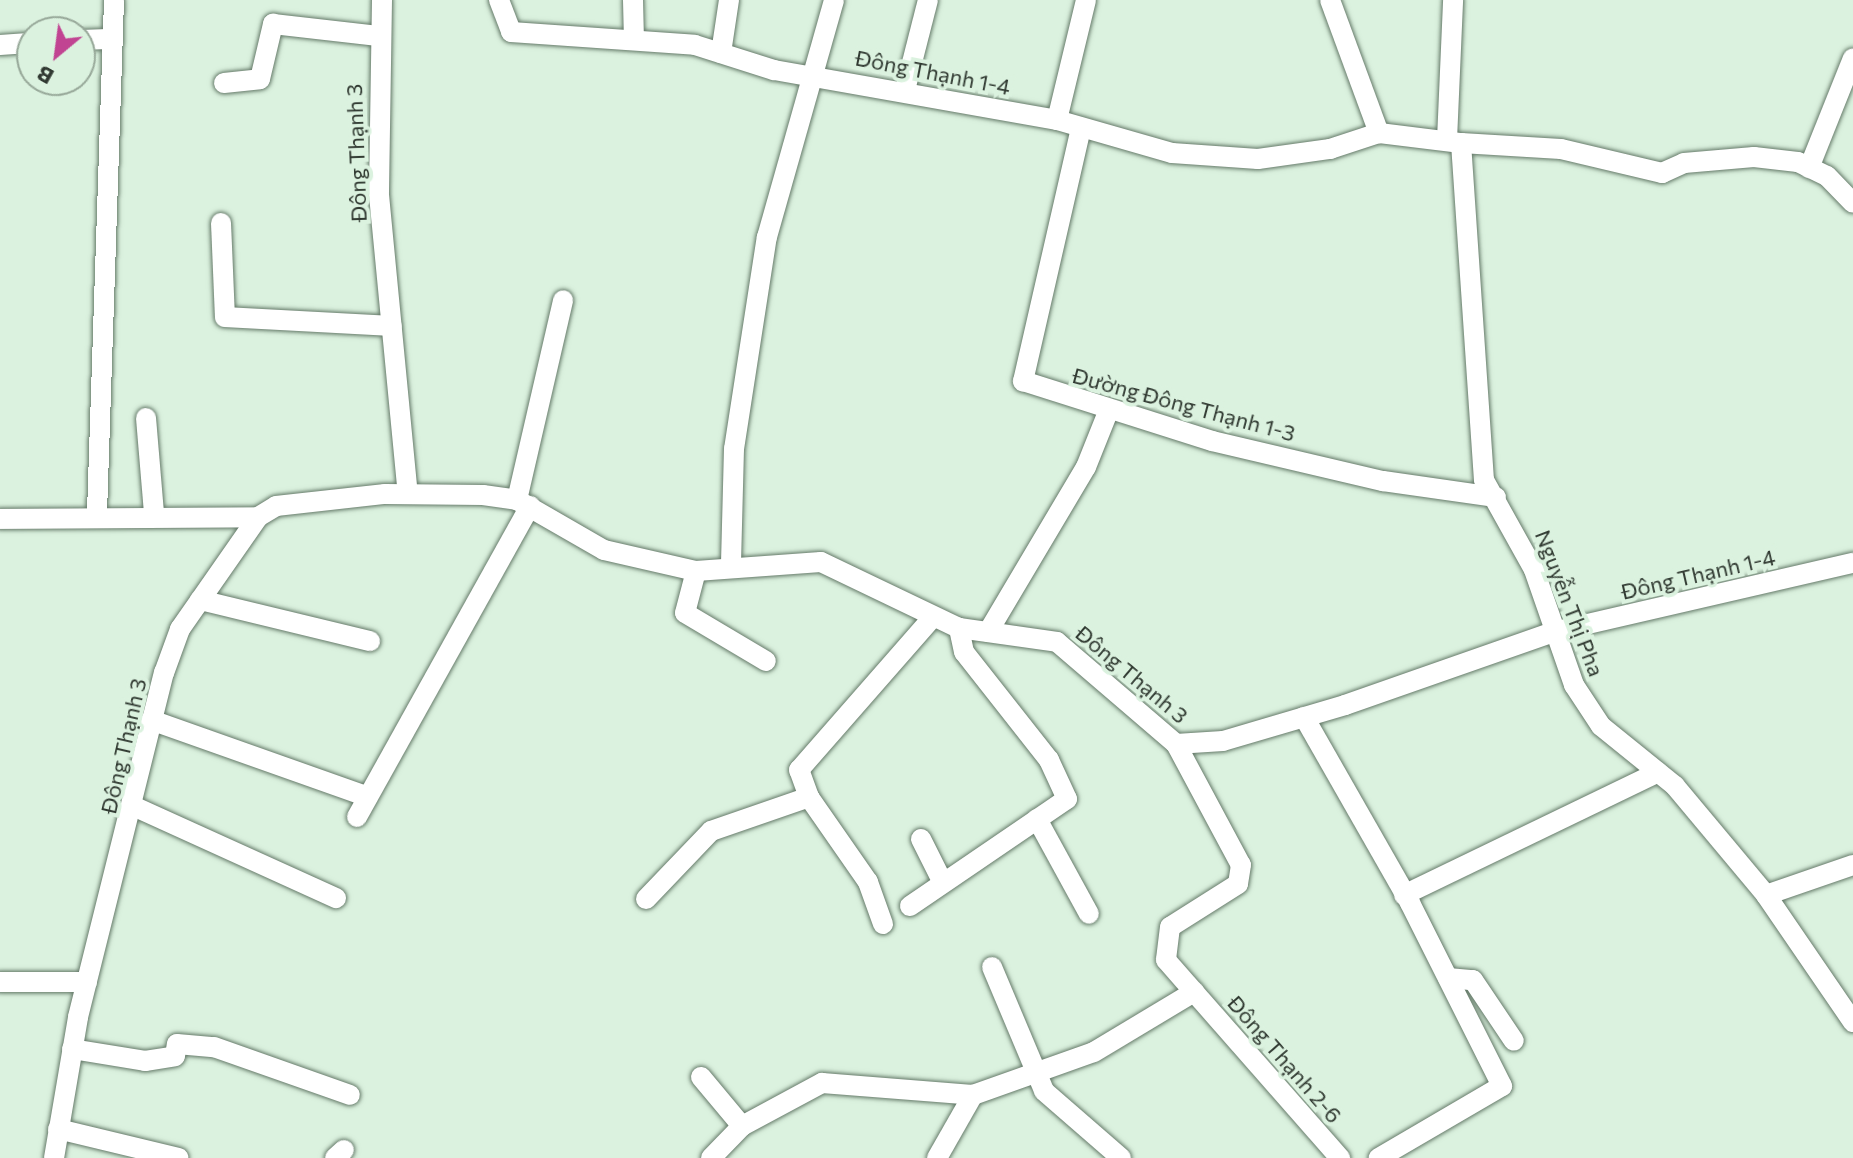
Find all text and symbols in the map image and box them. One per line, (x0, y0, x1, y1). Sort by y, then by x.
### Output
north arrow (16, 16, 96, 96)
street label: Đông Thạnh 1-4 (853, 44, 1013, 100)
text: B (32, 60, 58, 91)
street label: Đông Thạnh 3 (340, 83, 372, 223)
street label: Đường Đông Thạnh 1-3 (1070, 362, 1298, 446)
street label: Nguyễn Thị Pha (1530, 526, 1610, 680)
street label: Đông Thạnh 1-4 (1618, 543, 1778, 605)
street label: Đông Thạnh 3 (1071, 619, 1193, 729)
street label: Đông Thạnh 3 (95, 676, 151, 816)
street label: Đông Thạnh 2-6 (1222, 990, 1348, 1128)

